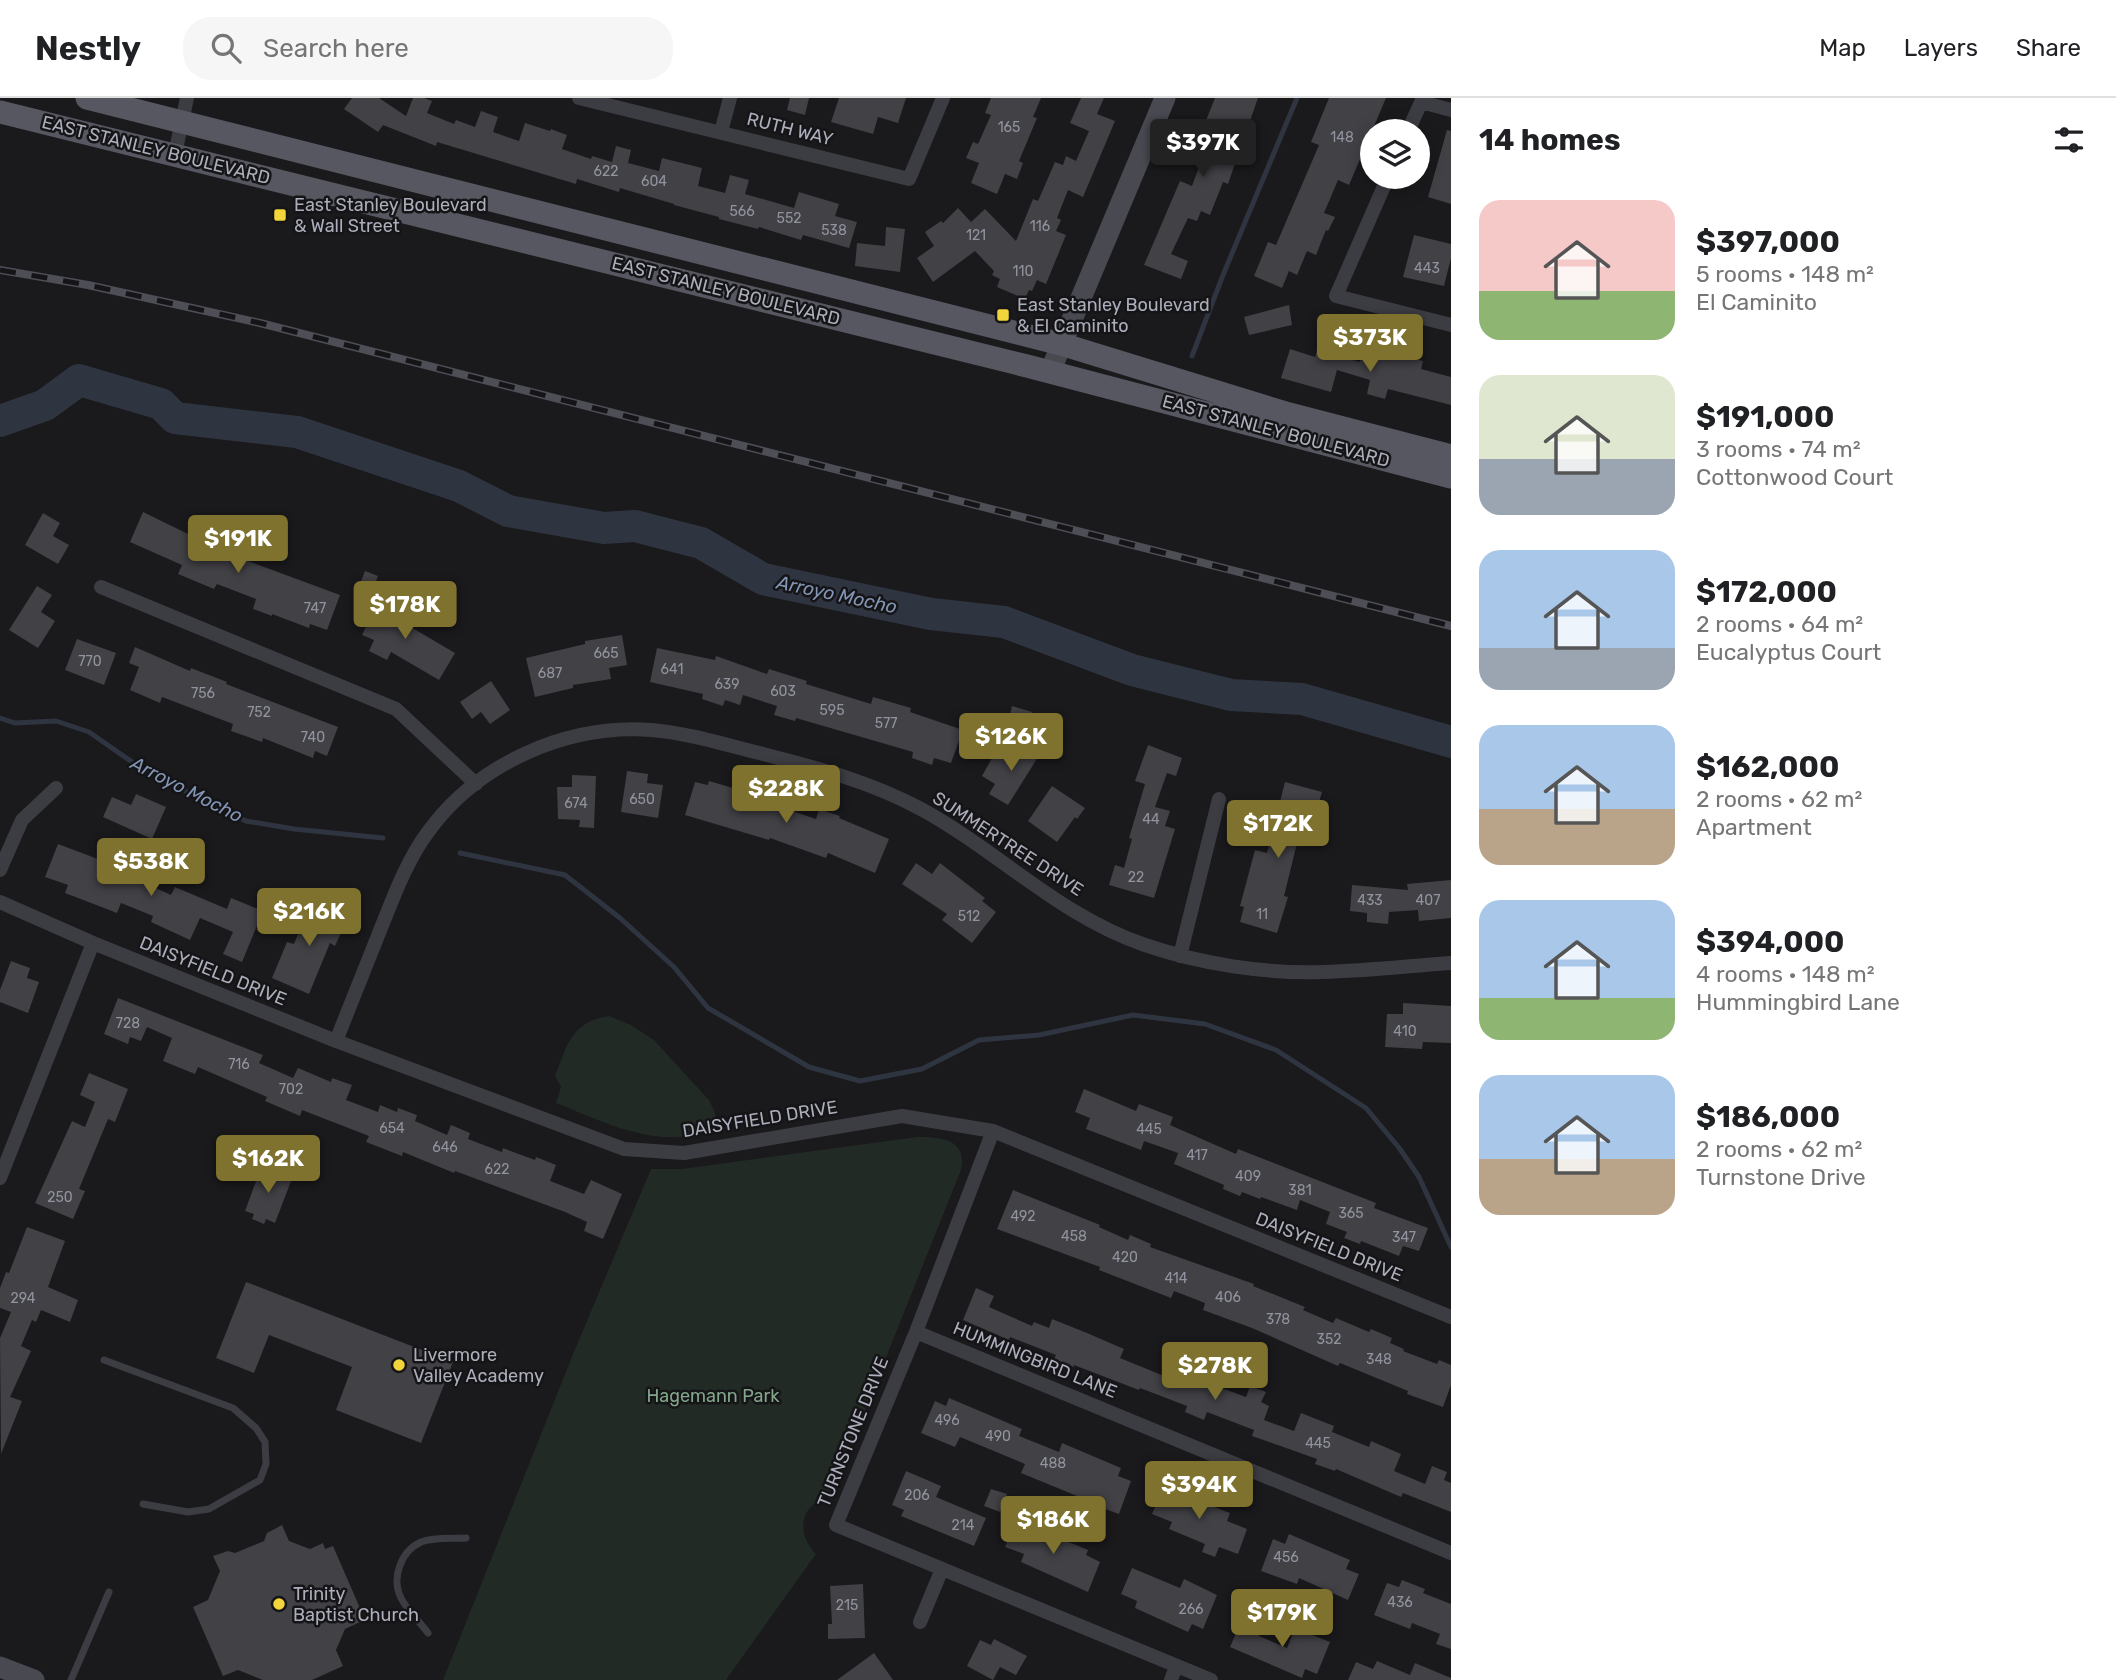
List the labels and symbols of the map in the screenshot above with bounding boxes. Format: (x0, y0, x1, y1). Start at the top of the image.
street label: RUTH WAY (745, 108, 836, 150)
street label: EAST STANLEY BOULEVARD (40, 111, 272, 189)
house number: 165 (998, 119, 1020, 136)
pin: $397K (1154, 120, 1252, 179)
house number: 148 (1330, 129, 1354, 146)
house number: 622 (594, 163, 618, 180)
house number: 604 (641, 173, 667, 190)
place label: East Stanley Boulevard & Wall Street (294, 194, 487, 237)
house number: 566 (729, 203, 755, 220)
marker: East Stanley Boulevard & Wall Street (272, 207, 288, 223)
house number: 552 (777, 210, 801, 227)
house number: 116 (1030, 218, 1050, 235)
house number: 538 (821, 222, 847, 239)
house number: 121 (966, 227, 986, 244)
street label: EAST STANLEY BOULEVARD (610, 252, 842, 330)
house number: 443 (1414, 260, 1440, 277)
house number: 110 (1013, 263, 1034, 280)
place label: East Stanley Boulevard & El Caminito (1017, 294, 1210, 337)
marker: East Stanley Boulevard & El Caminito (995, 307, 1011, 323)
pin: $373K (1321, 314, 1419, 374)
street label: EAST STANLEY BOULEVARD (1160, 390, 1392, 472)
pin: $191K (189, 516, 287, 575)
water label: Arroyo Mocho (774, 570, 899, 618)
pin: $178K (356, 582, 454, 641)
house number: 747 (304, 600, 326, 617)
house number: 665 (593, 645, 619, 662)
house number: 770 (78, 653, 102, 670)
house number: 641 (661, 661, 683, 678)
house number: 687 (538, 665, 562, 682)
house number: 639 (714, 676, 740, 693)
house number: 603 (770, 683, 796, 700)
house number: 756 (191, 685, 215, 702)
house number: 595 (820, 702, 844, 719)
house number: 752 (247, 704, 271, 721)
pin: $126K (962, 714, 1060, 773)
house number: 577 (875, 715, 897, 732)
house number: 740 (301, 729, 325, 746)
water label: Arroyo Mocho (126, 751, 247, 828)
pin: $228K (737, 766, 835, 825)
street label: SUMMERTREE DRIVE (929, 787, 1087, 901)
house number: 650 (629, 791, 655, 808)
house number: 674 (564, 795, 588, 812)
pin: $172K (1229, 800, 1327, 860)
house number: 44 (1142, 811, 1160, 828)
pin: $538K (102, 838, 200, 898)
house number: 22 (1128, 869, 1144, 886)
pin: $216K (260, 888, 358, 948)
house number: 433 (1357, 892, 1383, 909)
house number: 407 (1416, 892, 1440, 909)
house number: 11 (1256, 906, 1268, 923)
house number: 512 (958, 908, 980, 925)
street label: DAISYFIELD DRIVE (136, 931, 290, 1011)
house number: 728 (116, 1015, 140, 1032)
house number: 410 (1393, 1023, 1417, 1040)
house number: 716 (228, 1056, 250, 1073)
house number: 702 (279, 1081, 303, 1098)
street label: DAISYFIELD DRIVE (681, 1096, 839, 1142)
house number: 654 (379, 1120, 405, 1137)
house number: 445 (1136, 1121, 1162, 1138)
pin: $162K (219, 1136, 317, 1195)
house number: 646 (432, 1139, 458, 1156)
house number: 417 (1186, 1147, 1208, 1164)
house number: 622 (485, 1161, 509, 1178)
house number: 409 (1235, 1168, 1261, 1185)
house number: 381 (1288, 1182, 1312, 1199)
house number: 250 (47, 1189, 73, 1206)
house number: 365 (1338, 1205, 1364, 1222)
street label: DAISYFIELD DRIVE (1252, 1207, 1406, 1287)
house number: 492 (1010, 1208, 1036, 1225)
house number: 458 (1061, 1228, 1087, 1245)
house number: 347 (1392, 1229, 1416, 1246)
house number: 420 (1112, 1249, 1138, 1266)
house number: 414 (1164, 1270, 1188, 1287)
house number: 406 (1215, 1289, 1241, 1306)
house number: 294 (10, 1290, 36, 1307)
house number: 378 (1266, 1311, 1290, 1328)
street label: HUMMINGBIRD LANE (950, 1317, 1120, 1403)
house number: 352 (1317, 1331, 1341, 1348)
pin: $278K (1166, 1342, 1264, 1402)
place label: Livermore Valley Academy (413, 1344, 544, 1387)
house number: 348 (1366, 1351, 1392, 1368)
street label: TURNSTONE DRIVE (813, 1354, 893, 1510)
marker: Livermore Valley Academy (391, 1357, 407, 1373)
park label: Hagemann Park (646, 1385, 780, 1407)
house number: 496 (934, 1412, 960, 1429)
house number: 490 (985, 1428, 1011, 1445)
house number: 445 (1305, 1435, 1331, 1452)
house number: 488 (1040, 1455, 1066, 1472)
pin: $394K (1150, 1462, 1248, 1521)
house number: 206 (904, 1487, 930, 1504)
pin: $186K (1004, 1496, 1102, 1556)
house number: 214 (952, 1517, 975, 1534)
house number: 456 (1273, 1549, 1299, 1566)
place label: Trinity Baptist Church (293, 1583, 419, 1626)
pin: $179K (1233, 1590, 1331, 1649)
house number: 436 (1387, 1594, 1413, 1611)
marker: Trinity Baptist Church (271, 1596, 287, 1612)
house number: 215 (836, 1597, 858, 1614)
house number: 266 (1178, 1601, 1204, 1618)

